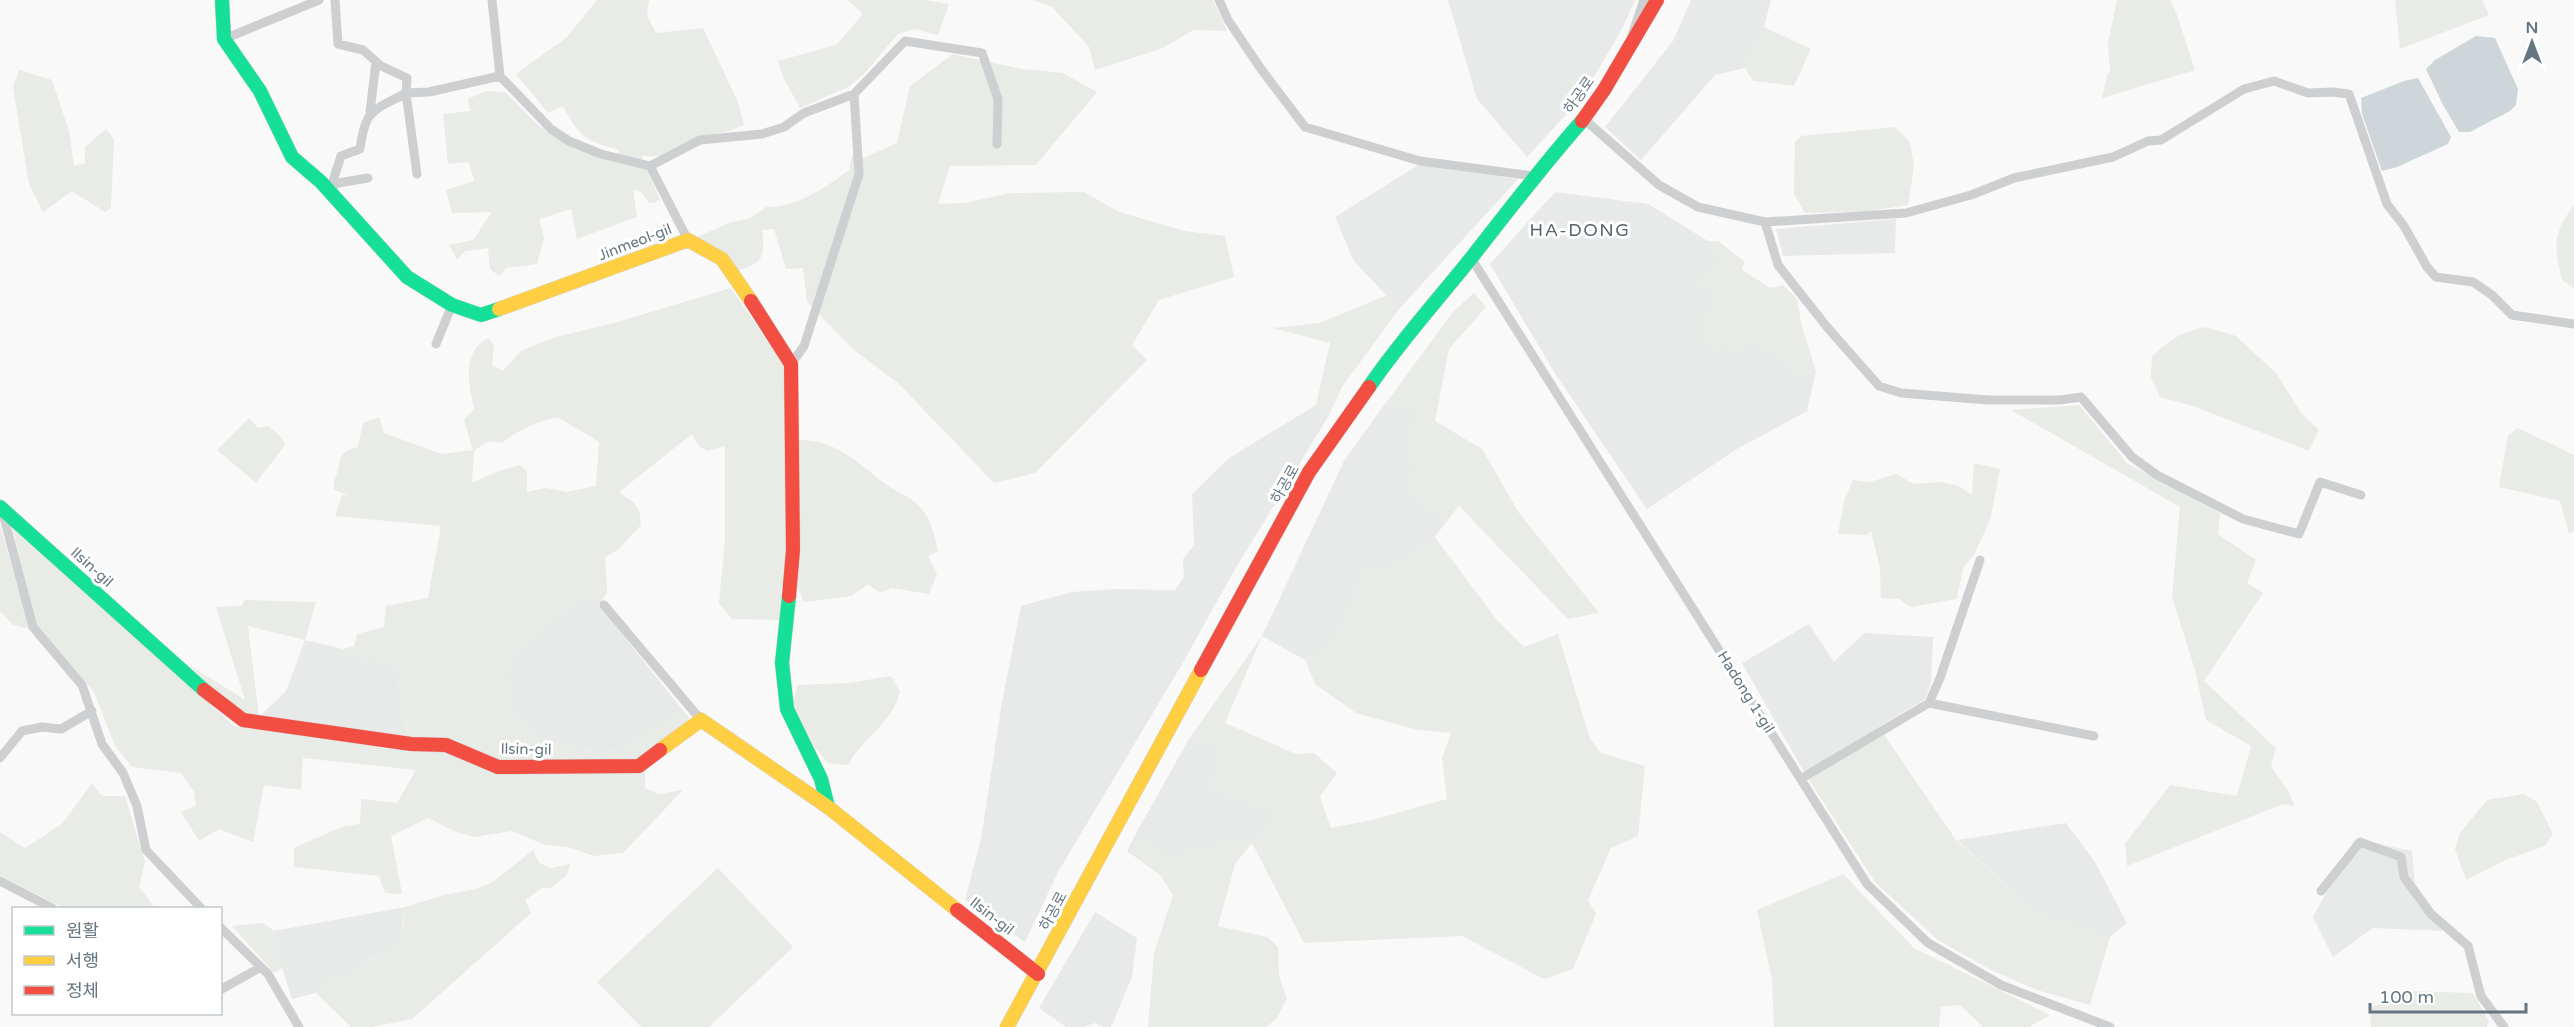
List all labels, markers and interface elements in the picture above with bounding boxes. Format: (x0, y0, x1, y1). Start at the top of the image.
north arrow (2502, 12, 2562, 72)
text: N (2526, 18, 2538, 38)
street label: 하공로 (1560, 73, 1598, 117)
district label: HA-DONG (1530, 219, 1630, 241)
street label: Jinmeol-gil (596, 220, 674, 264)
street label: 하공로 (1267, 462, 1303, 506)
street label: Ilsin-gil (67, 543, 117, 591)
street label: Hadong 1-gil (1714, 648, 1778, 736)
street label: Ilsin-gil (500, 740, 552, 758)
street label: 하공로 (1035, 888, 1071, 934)
street label: Ilsin-gil (966, 893, 1018, 939)
legend (12, 907, 222, 1015)
text: 원활 (66, 920, 99, 942)
text: 서행 (66, 950, 99, 972)
scale bar (2370, 976, 2526, 1014)
text: 정체 (66, 980, 99, 1002)
text: 100 m (2379, 986, 2434, 1008)

